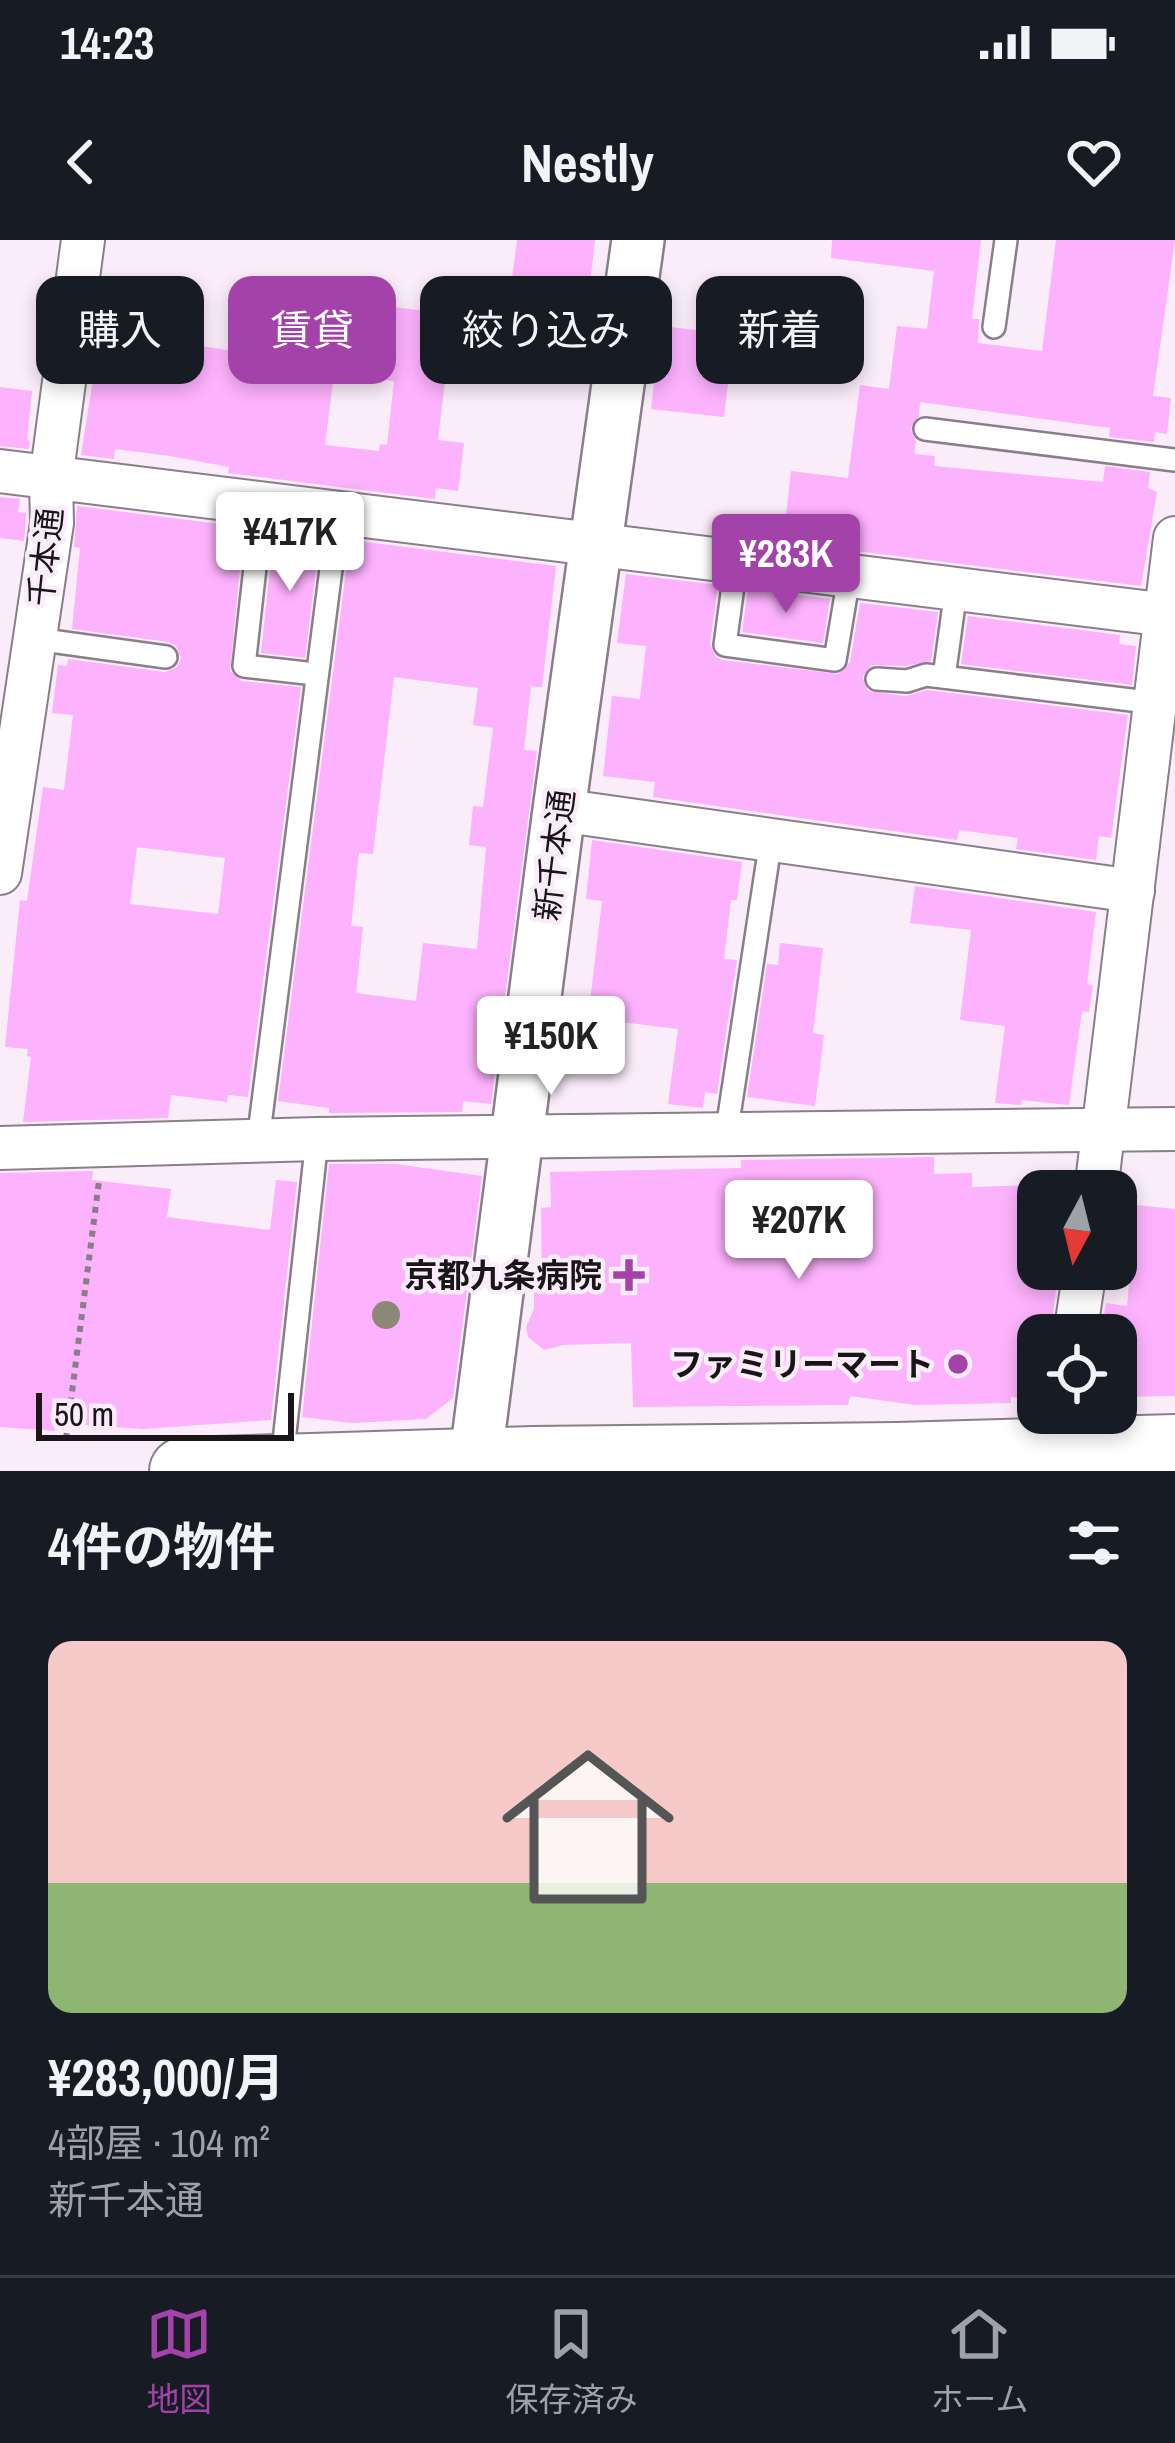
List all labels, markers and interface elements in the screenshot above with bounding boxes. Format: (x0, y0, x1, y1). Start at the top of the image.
text: 14:23 (60, 12, 154, 73)
text: Nestly (521, 126, 654, 199)
icon: back (48, 129, 114, 195)
icon: heart (1061, 129, 1127, 195)
chip: 購入 (36, 276, 204, 384)
chip: 賃貸 (228, 276, 396, 384)
chip: 絞り込み (420, 276, 672, 384)
chip: 新着 (696, 276, 864, 384)
pin: ¥417K (206, 492, 374, 594)
street label: 千本通 (18, 505, 72, 609)
text: ¥417K (243, 505, 337, 557)
pin: ¥283K (702, 514, 870, 616)
text: ¥283K (739, 527, 833, 579)
street label: 新千本通 (524, 787, 584, 923)
pin: ¥150K (467, 996, 635, 1098)
text: ¥150K (504, 1009, 598, 1061)
north arrow (1017, 1170, 1137, 1290)
map controls (1017, 1170, 1137, 1434)
pin: ¥207K (715, 1180, 883, 1282)
text: ¥207K (752, 1193, 846, 1245)
place label: 京都九条病院 (404, 1253, 602, 1297)
marker: 京都九条病院 (613, 1259, 645, 1291)
button: locate (1017, 1314, 1137, 1434)
place label: ファミリーマート (670, 1342, 934, 1386)
marker: ファミリーマート (945, 1351, 971, 1377)
scale bar (36, 1387, 294, 1440)
text: 50 m (54, 1392, 114, 1436)
icon: filters (1061, 1510, 1127, 1576)
text: 4件の物件 (48, 1512, 275, 1581)
icon: home (480, 1719, 696, 1935)
text: ¥283,000/月 (48, 2043, 285, 2112)
text: 4部屋 · 104 m² (48, 2117, 270, 2169)
text: 新千本通 (48, 2174, 204, 2226)
tab: 地図 (146, 2301, 212, 2421)
tab: 保存済み (505, 2301, 637, 2421)
tab: ホーム (930, 2301, 1028, 2421)

